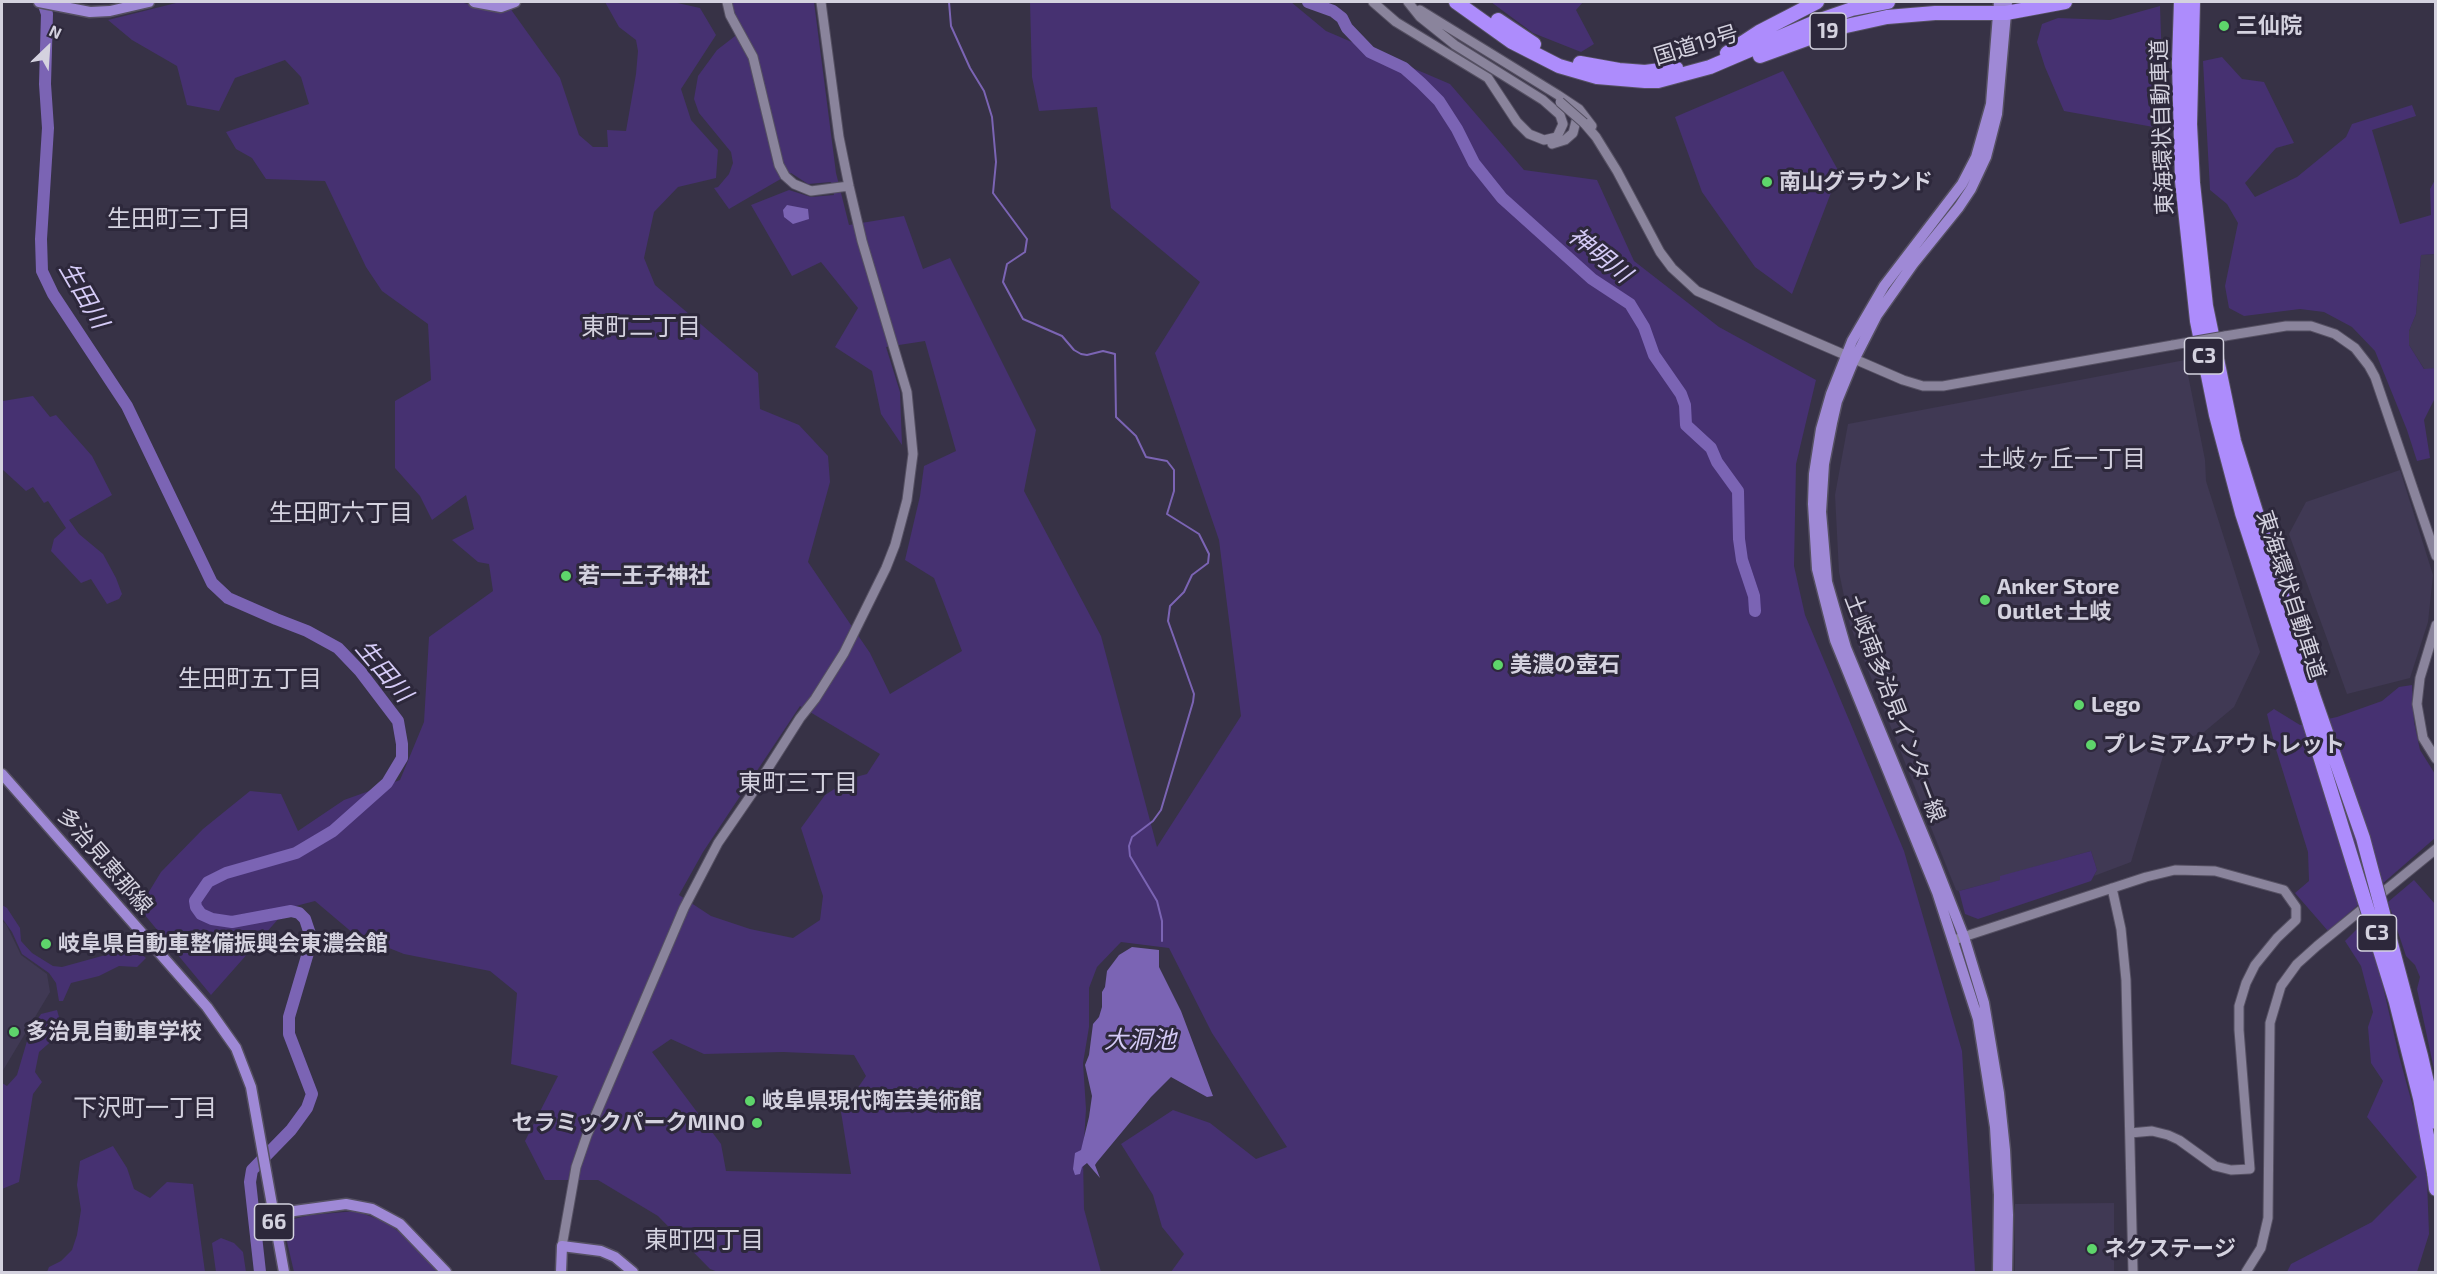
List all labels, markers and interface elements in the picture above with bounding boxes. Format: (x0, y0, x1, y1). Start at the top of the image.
road number: 19 (1810, 13, 1846, 49)
place label: 三仙院 (2236, 13, 2302, 39)
north arrow (18, 18, 78, 78)
marker: 三仙院 (2217, 19, 2231, 33)
text: N (47, 20, 65, 42)
street label: 国道19号 (1650, 20, 1742, 70)
street label: 東海環状自動車道 (2146, 39, 2178, 215)
place label: 南山グラウンド (1779, 169, 1933, 195)
marker: 南山グラウンド (1760, 175, 1774, 189)
district label: 生田町三丁目 (107, 205, 251, 233)
water label: 神明川 (1563, 221, 1637, 289)
water label: 生田川 (54, 257, 114, 333)
district label: 東町二丁目 (581, 313, 701, 341)
road number: C3 (2184, 338, 2224, 374)
district label: 土岐ヶ丘一丁目 (1978, 445, 2146, 473)
district label: 生田町六丁目 (269, 499, 413, 527)
street label: 東海環状自動車道 (2251, 507, 2331, 683)
place label: 若一王子神社 (578, 563, 710, 589)
marker: 若一王子神社 (559, 569, 573, 583)
place label: Anker Store Outlet 土岐 (1997, 574, 2119, 626)
street label: 土岐南多治見インター線 (1839, 590, 1951, 826)
marker: Anker Store Outlet 土岐 (1978, 593, 1992, 607)
water label: 生田川 (350, 634, 418, 708)
place label: 美濃の壺石 (1510, 652, 1620, 678)
marker: 美濃の壺石 (1491, 658, 1505, 672)
district label: 生田町五丁目 (178, 665, 322, 693)
place label: Lego (2091, 692, 2141, 718)
marker: Lego (2072, 698, 2086, 712)
place label: プレミアムアウトレット (2103, 732, 2345, 758)
marker: プレミアムアウトレット (2084, 738, 2098, 752)
district label: 東町三丁目 (738, 769, 858, 797)
street label: 多治見恵那線 (52, 803, 158, 919)
road number: C3 (2358, 915, 2396, 951)
place label: 岐阜県自動車整備振興会東濃会館 (58, 931, 388, 957)
marker: 岐阜県自動車整備振興会東濃会館 (39, 937, 53, 951)
place label: 多治見自動車学校 (26, 1019, 202, 1045)
marker: 多治見自動車学校 (7, 1025, 21, 1039)
water label: 大洞池 (1104, 1026, 1176, 1054)
place label: 岐阜県現代陶芸美術館 (762, 1088, 982, 1114)
district label: 下沢町一丁目 (73, 1094, 217, 1122)
marker: 岐阜県現代陶芸美術館 (743, 1094, 757, 1108)
place label: セラミックパークMINO (511, 1110, 745, 1136)
marker: セラミックパークMINO (750, 1116, 764, 1130)
road number: 66 (254, 1204, 294, 1240)
district label: 東町四丁目 (644, 1226, 764, 1254)
place label: ネクステージ (2104, 1236, 2236, 1262)
marker: ネクステージ (2085, 1242, 2099, 1256)

